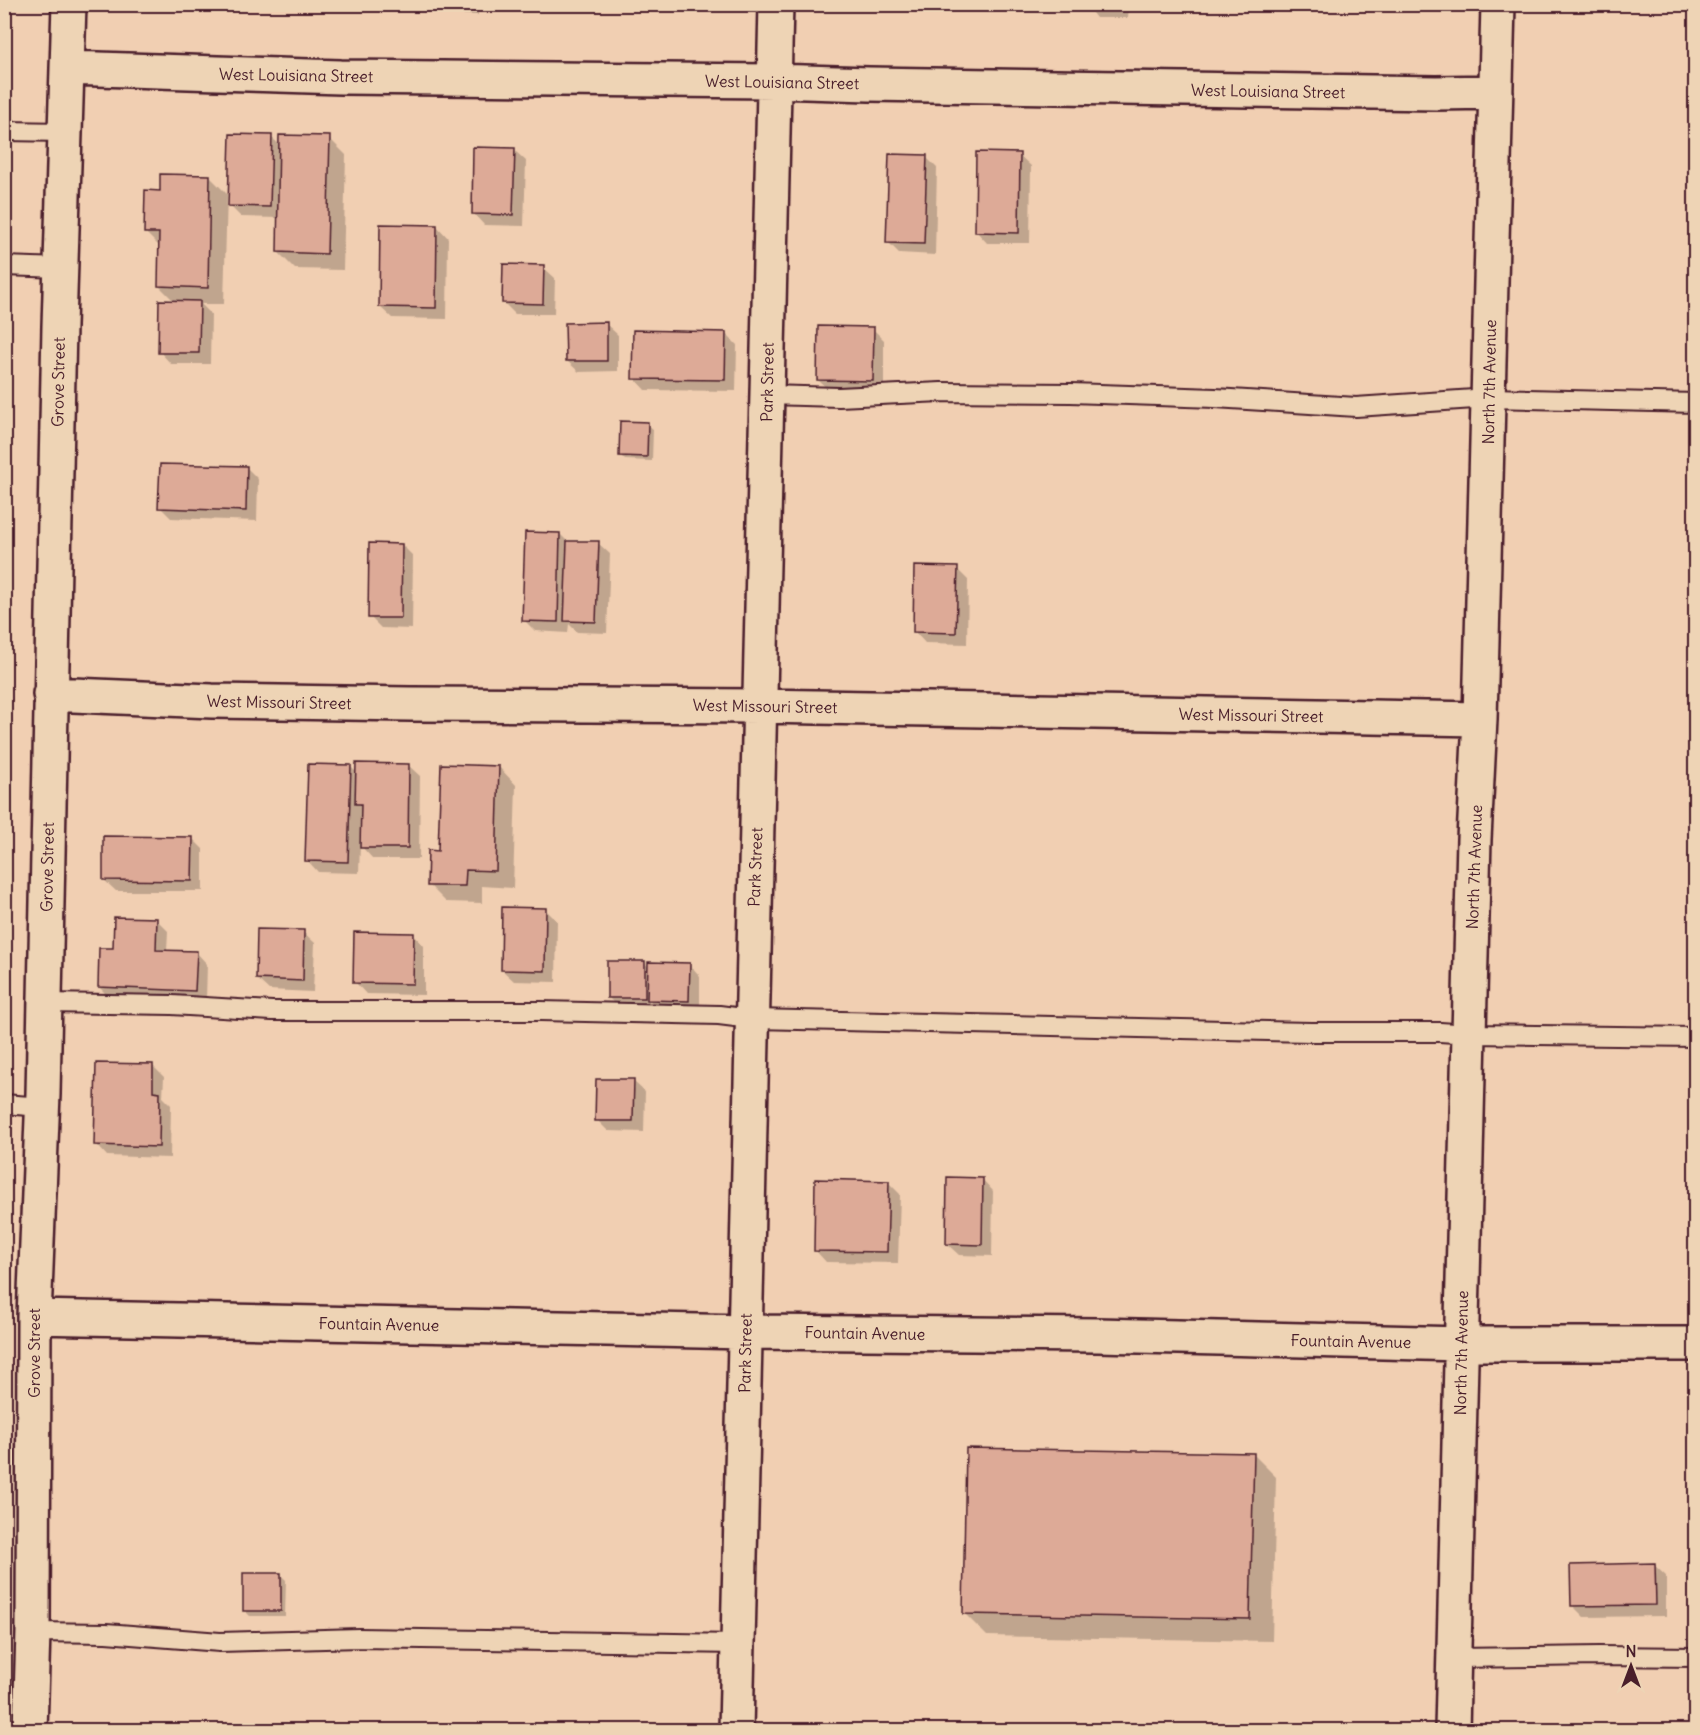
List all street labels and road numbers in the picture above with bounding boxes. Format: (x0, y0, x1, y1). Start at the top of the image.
street label: West Louisiana Street (219, 64, 374, 86)
street label: West Louisiana Street (705, 71, 860, 93)
street label: West Louisiana Street (1191, 80, 1346, 102)
street label: North 7th Avenue (1478, 319, 1500, 445)
street label: Grove Street (47, 336, 69, 427)
street label: Park Street (756, 341, 778, 422)
street label: West Missouri Street (206, 691, 352, 713)
street label: West Missouri Street (692, 695, 838, 717)
street label: West Missouri Street (1178, 704, 1324, 726)
street label: North 7th Avenue (1462, 804, 1486, 930)
street label: Grove Street (36, 821, 58, 912)
street label: Park Street (744, 826, 766, 907)
street label: North 7th Avenue (1450, 1290, 1472, 1416)
street label: Grove Street (24, 1307, 44, 1398)
street label: Park Street (734, 1312, 756, 1393)
street label: Fountain Avenue (319, 1313, 439, 1335)
street label: Fountain Avenue (805, 1322, 925, 1344)
street label: Fountain Avenue (1291, 1330, 1411, 1352)

